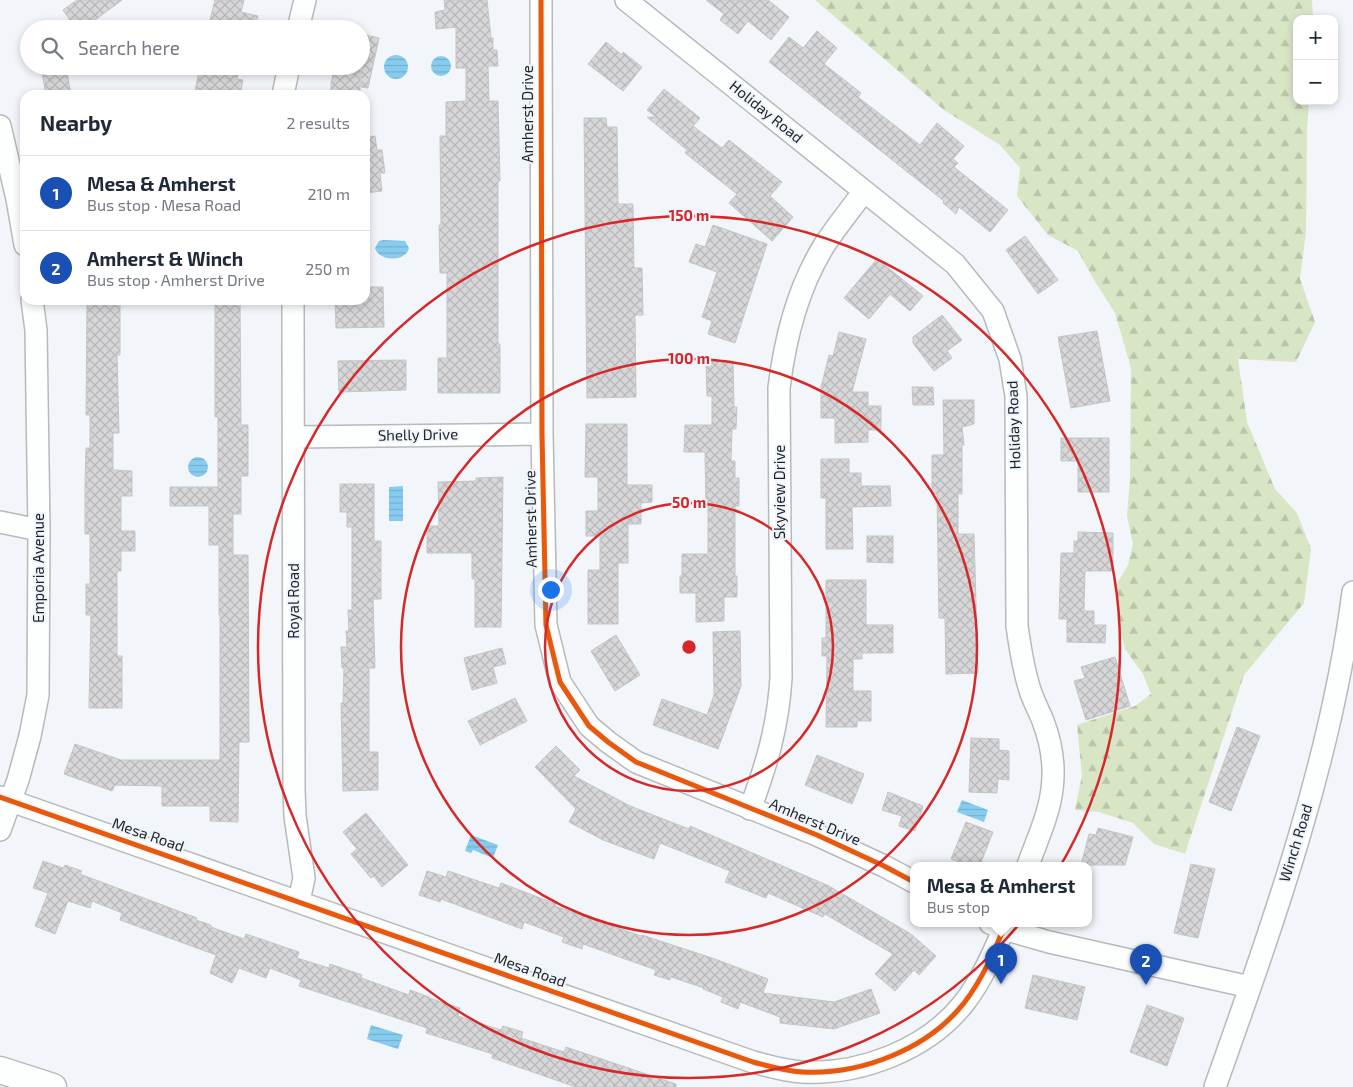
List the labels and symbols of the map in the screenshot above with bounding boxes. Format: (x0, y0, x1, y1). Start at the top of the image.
street label: Amherst Drive (518, 65, 536, 163)
street label: Holiday Road (726, 76, 807, 146)
text: 150 m (669, 206, 709, 224)
text: 100 m (668, 349, 710, 367)
street label: Holiday Road (1002, 380, 1024, 470)
street label: Shelly Drive (378, 424, 458, 444)
street label: Skyview Drive (770, 445, 788, 539)
street label: Amherst Drive (520, 470, 540, 568)
text: 50 m (672, 493, 706, 511)
street label: Emporia Avenue (29, 513, 47, 623)
street label: Royal Road (284, 563, 302, 639)
your location (538, 577, 564, 603)
centre of rings (680, 638, 698, 656)
street label: Amherst Drive (767, 794, 864, 848)
street label: Winch Road (1275, 802, 1315, 884)
street label: Mesa Road (110, 813, 187, 855)
pin: 1 (985, 943, 1017, 984)
pin: 2 (1130, 944, 1162, 985)
street label: Mesa Road (492, 948, 569, 990)

